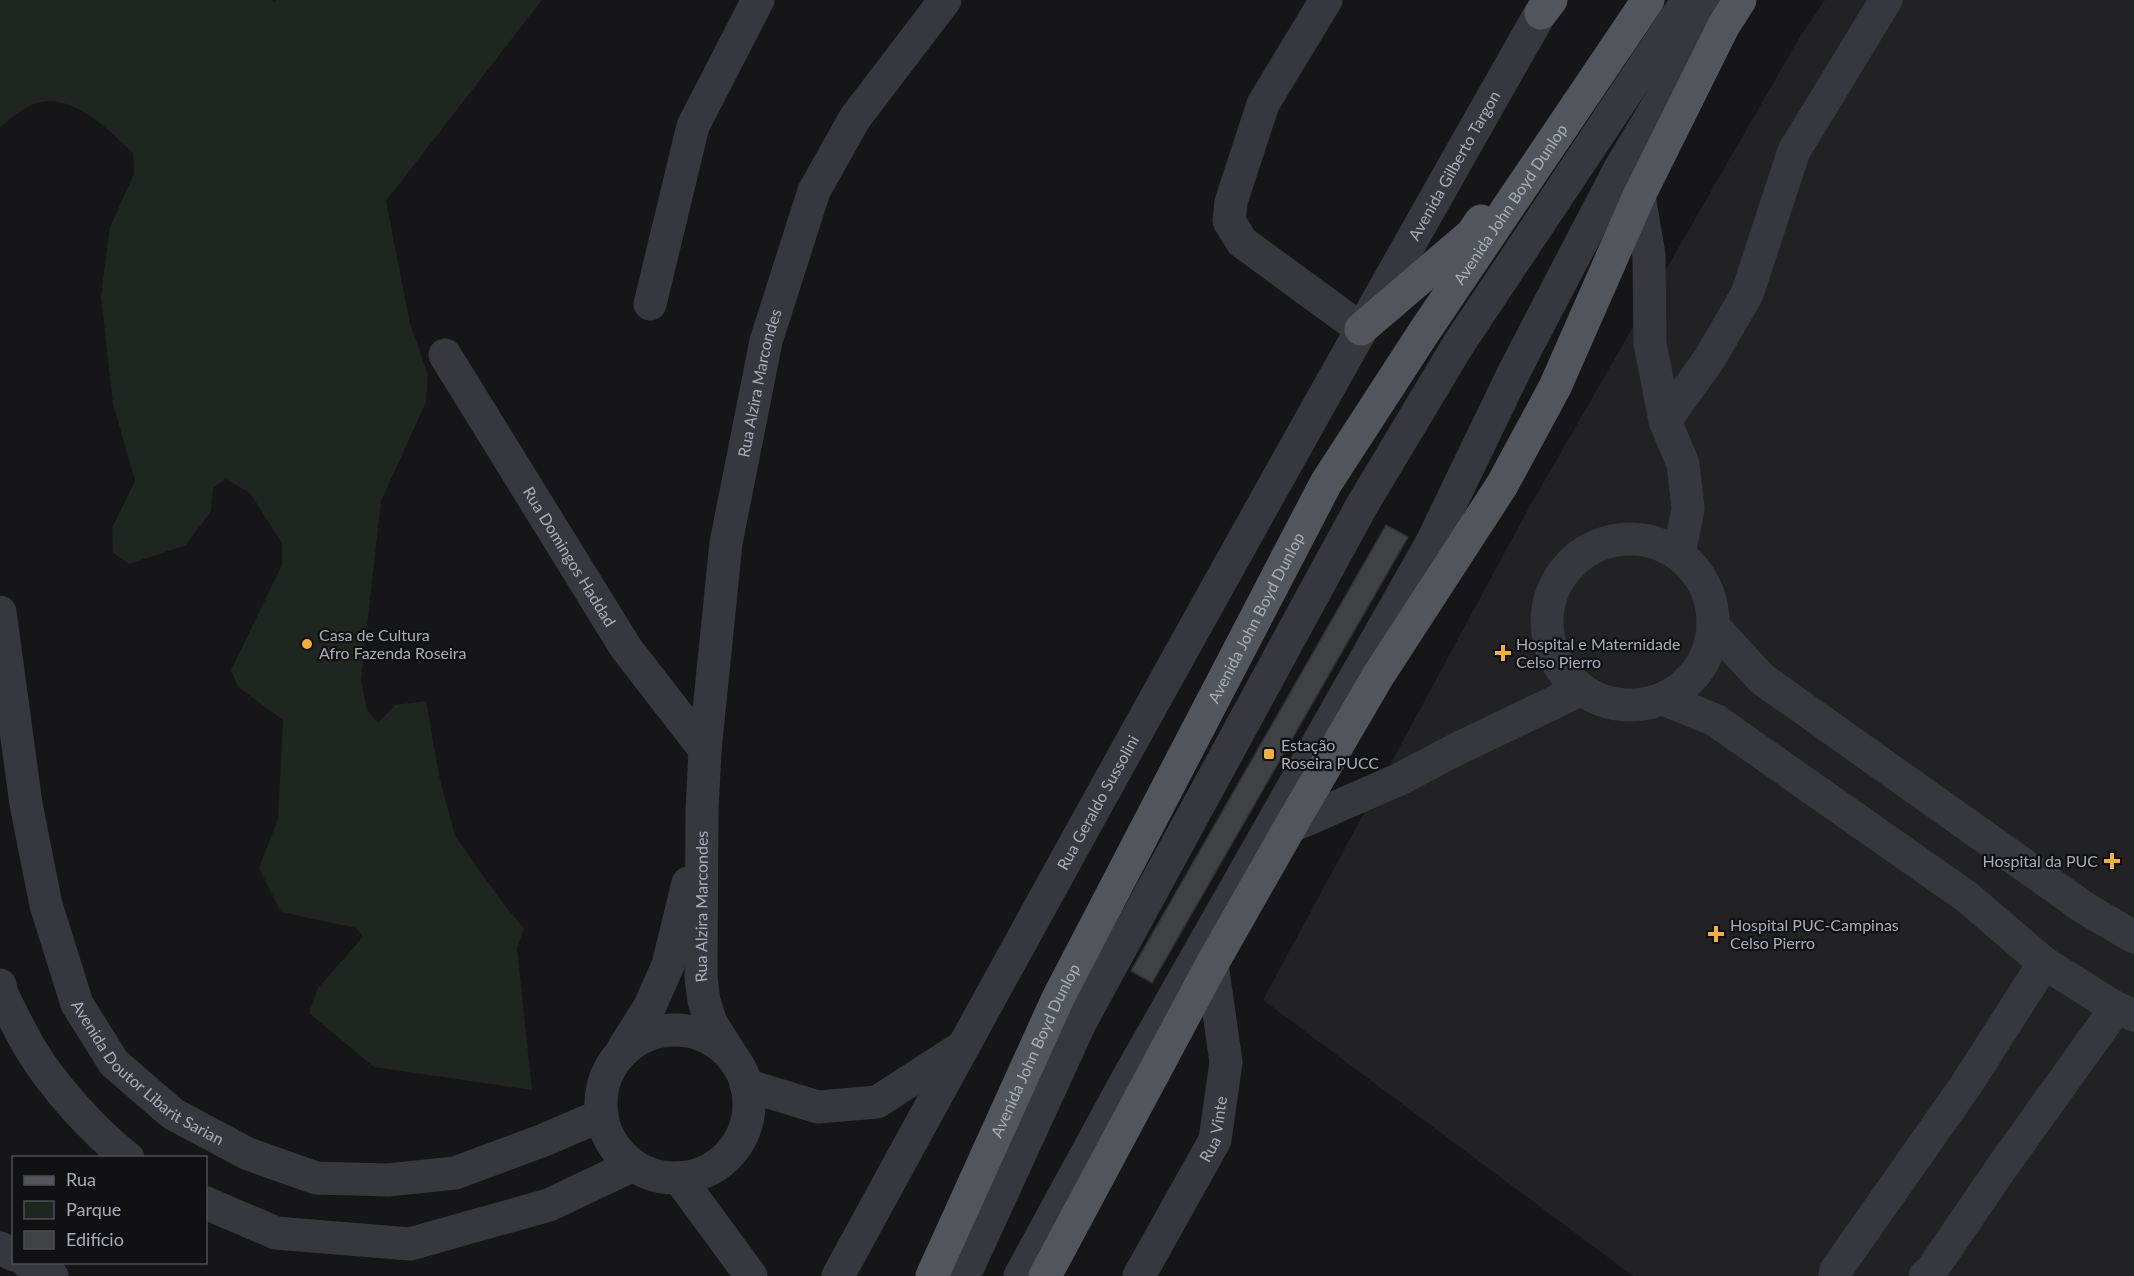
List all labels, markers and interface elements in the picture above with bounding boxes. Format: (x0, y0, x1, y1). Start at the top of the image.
street label: Avenida Gilberto Targon (1404, 87, 1504, 243)
street label: Avenida John Boyd Dunlop (1449, 120, 1571, 288)
street label: Rua Alzira Marcondes (733, 306, 785, 459)
street label: Rua Domingos Haddad (520, 483, 620, 630)
street label: Avenida John Boyd Dunlop (1203, 529, 1308, 706)
place label: Casa de Cultura Afro Fazenda Roseira (319, 625, 467, 662)
place label: Hospital e Maternidade Celso Pierro (1516, 634, 1680, 671)
marker: Casa de Cultura Afro Fazenda Roseira (300, 637, 314, 651)
marker: Hospital e Maternidade Celso Pierro (1494, 644, 1512, 662)
street label: Rua Geraldo Sussolini (1052, 732, 1142, 873)
place label: Estação Roseira PUCC (1281, 735, 1379, 772)
marker: Estação Roseira PUCC (1262, 747, 1276, 761)
street label: Rua Alzira Marcondes (690, 831, 711, 983)
place label: Hospital da PUC (1983, 851, 2098, 870)
marker: Hospital da PUC (2103, 852, 2121, 870)
place label: Hospital PUC-Campinas Celso Pierro (1730, 915, 1899, 952)
marker: Hospital PUC-Campinas Celso Pierro (1707, 925, 1725, 943)
street label: Avenida John Boyd Dunlop (986, 960, 1083, 1140)
street label: Avenida Doutor Libarit Sarian (68, 996, 227, 1148)
street label: Rua Vinte (1195, 1095, 1230, 1165)
legend (12, 1156, 207, 1264)
text: Rua (66, 1168, 96, 1190)
text: Parque (66, 1198, 121, 1220)
text: Edifício (66, 1228, 124, 1250)

